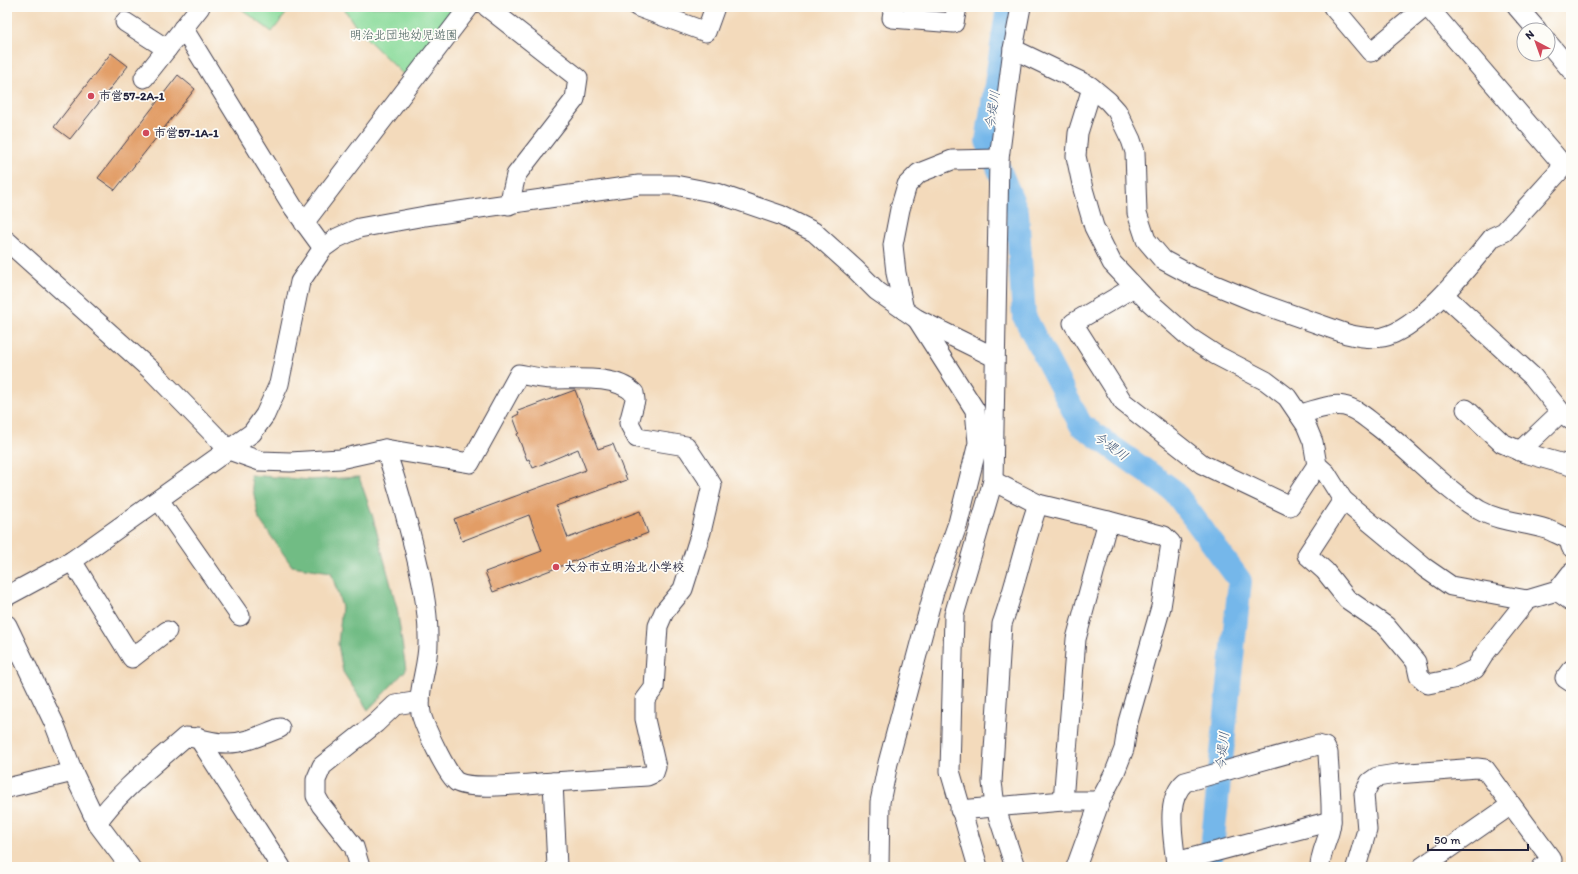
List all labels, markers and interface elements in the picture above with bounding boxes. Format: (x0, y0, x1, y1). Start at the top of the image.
north arrow (1516, 22, 1556, 62)
text: N (1523, 27, 1537, 42)
park label: 明治北団地幼児遊園 (350, 28, 458, 42)
place label: 市営57-2A-1 (99, 89, 165, 103)
water label: 今堤川 (982, 90, 1002, 130)
marker: 市営57-2A-1 (86, 91, 96, 101)
place label: 市営57-1A-1 (154, 126, 219, 140)
marker: 市営57-1A-1 (141, 128, 151, 138)
water label: 今堤川 (1091, 428, 1131, 464)
place label: 大分市立明治北小学校 (564, 560, 684, 574)
marker: 大分市立明治北小学校 (551, 562, 561, 572)
water label: 今堤川 (1213, 731, 1231, 771)
scale bar (1428, 826, 1528, 852)
text: 50 m (1434, 833, 1460, 847)

